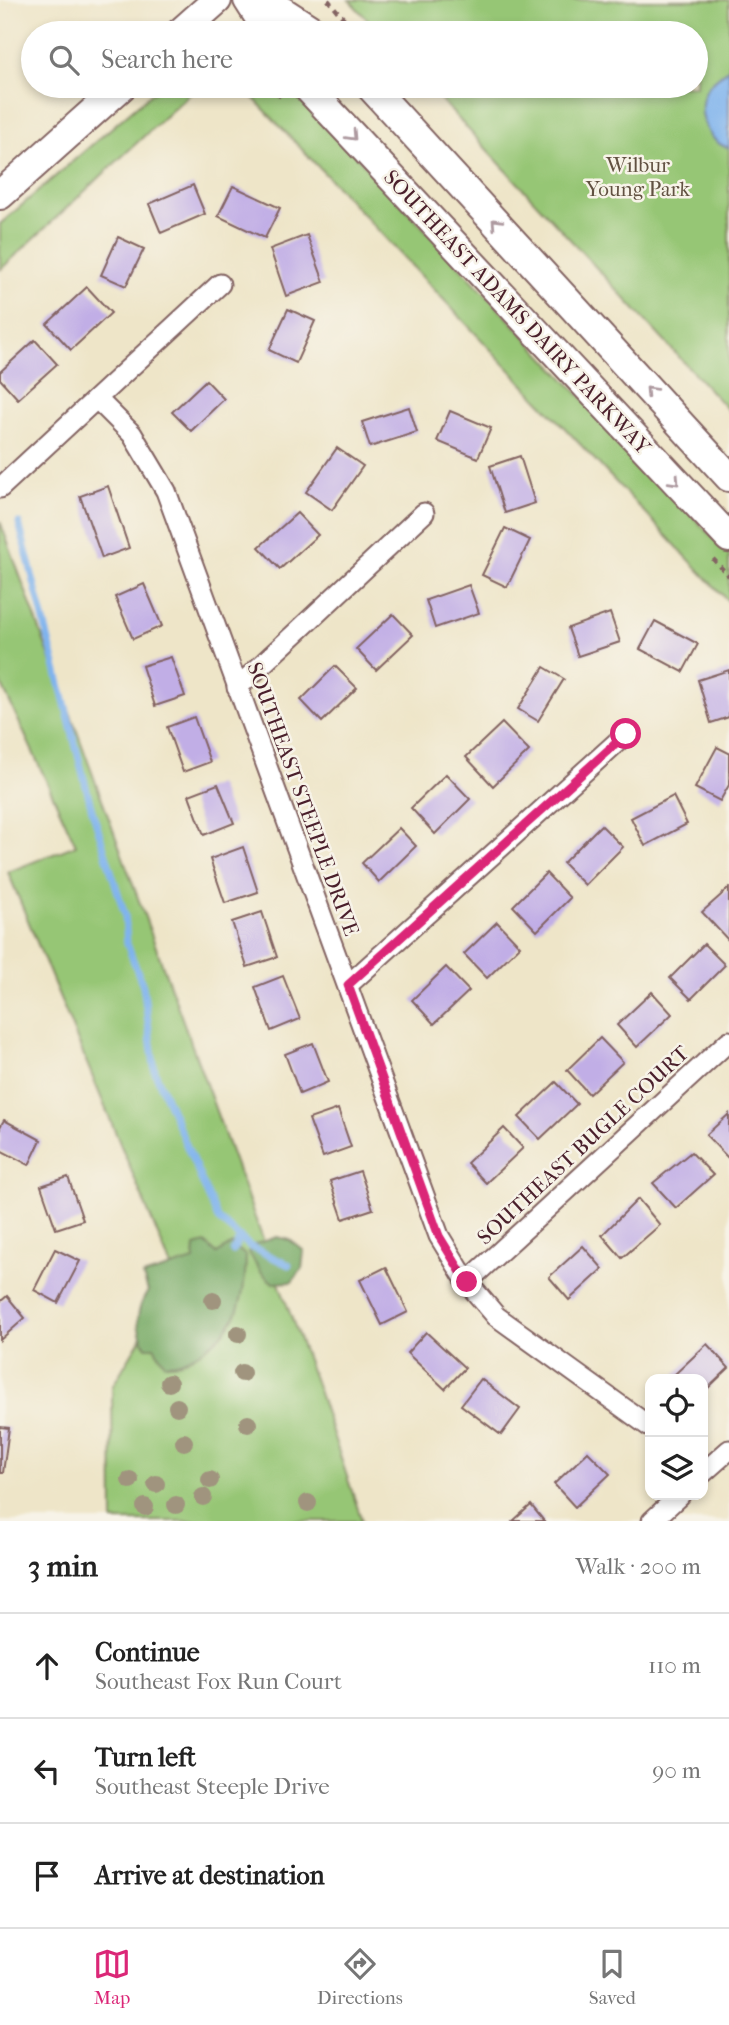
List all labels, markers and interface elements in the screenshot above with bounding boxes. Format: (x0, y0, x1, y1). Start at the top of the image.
search box (21, 21, 708, 98)
icon: search (45, 41, 83, 79)
text: Search here (101, 44, 233, 75)
one-way arrow (344, 128, 357, 141)
park label: Wilbur Young Park (585, 153, 690, 201)
street label: SOUTHEAST ADAMS DAIRY PARKWAY (379, 165, 656, 460)
one-way arrow (492, 218, 504, 231)
one-way arrow (645, 386, 658, 399)
one-way arrow (667, 473, 680, 486)
street label: SOUTHEAST STEEPLE DRIVE (242, 659, 364, 939)
route start (610, 718, 641, 749)
street label: SOUTHEAST BUGLE COURT (472, 1040, 694, 1249)
route end (451, 1266, 482, 1297)
map controls (645, 1374, 708, 1500)
button: locate (645, 1374, 708, 1437)
button: layers (645, 1437, 708, 1500)
text: 3 min (28, 1549, 98, 1584)
text: Walk · 200 m (575, 1553, 701, 1580)
text: Continue (95, 1637, 200, 1668)
icon: ahead (28, 1647, 66, 1685)
text: 110 m (648, 1652, 701, 1679)
text: Southeast Fox Run Court (95, 1668, 342, 1695)
text: Turn left (95, 1742, 196, 1773)
icon: left (28, 1752, 66, 1790)
text: 90 m (652, 1757, 701, 1784)
text: Southeast Steeple Drive (95, 1773, 330, 1800)
icon: arrive (28, 1857, 66, 1895)
text: Arrive at destination (95, 1860, 325, 1891)
tab: Map (93, 1945, 131, 2009)
tab: Directions (317, 1945, 403, 2009)
tab: Saved (589, 1945, 636, 2009)

